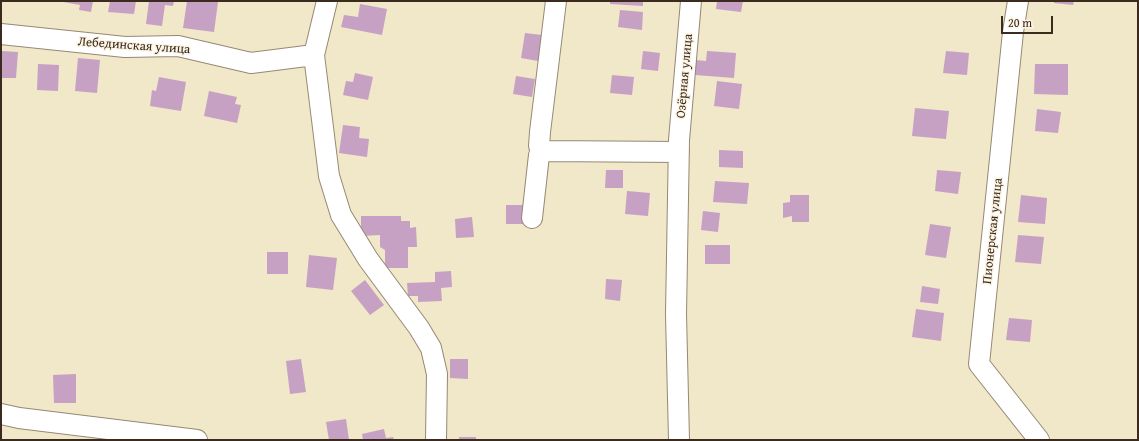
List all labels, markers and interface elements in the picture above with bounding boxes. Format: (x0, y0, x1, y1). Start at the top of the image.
scale bar (1003, 8, 1055, 34)
text: 20 m (1008, 14, 1032, 31)
street label: Озёрная улица (674, 33, 696, 119)
street label: Лебединская улица (77, 34, 191, 58)
street label: Пионерская улица (980, 177, 1006, 285)

